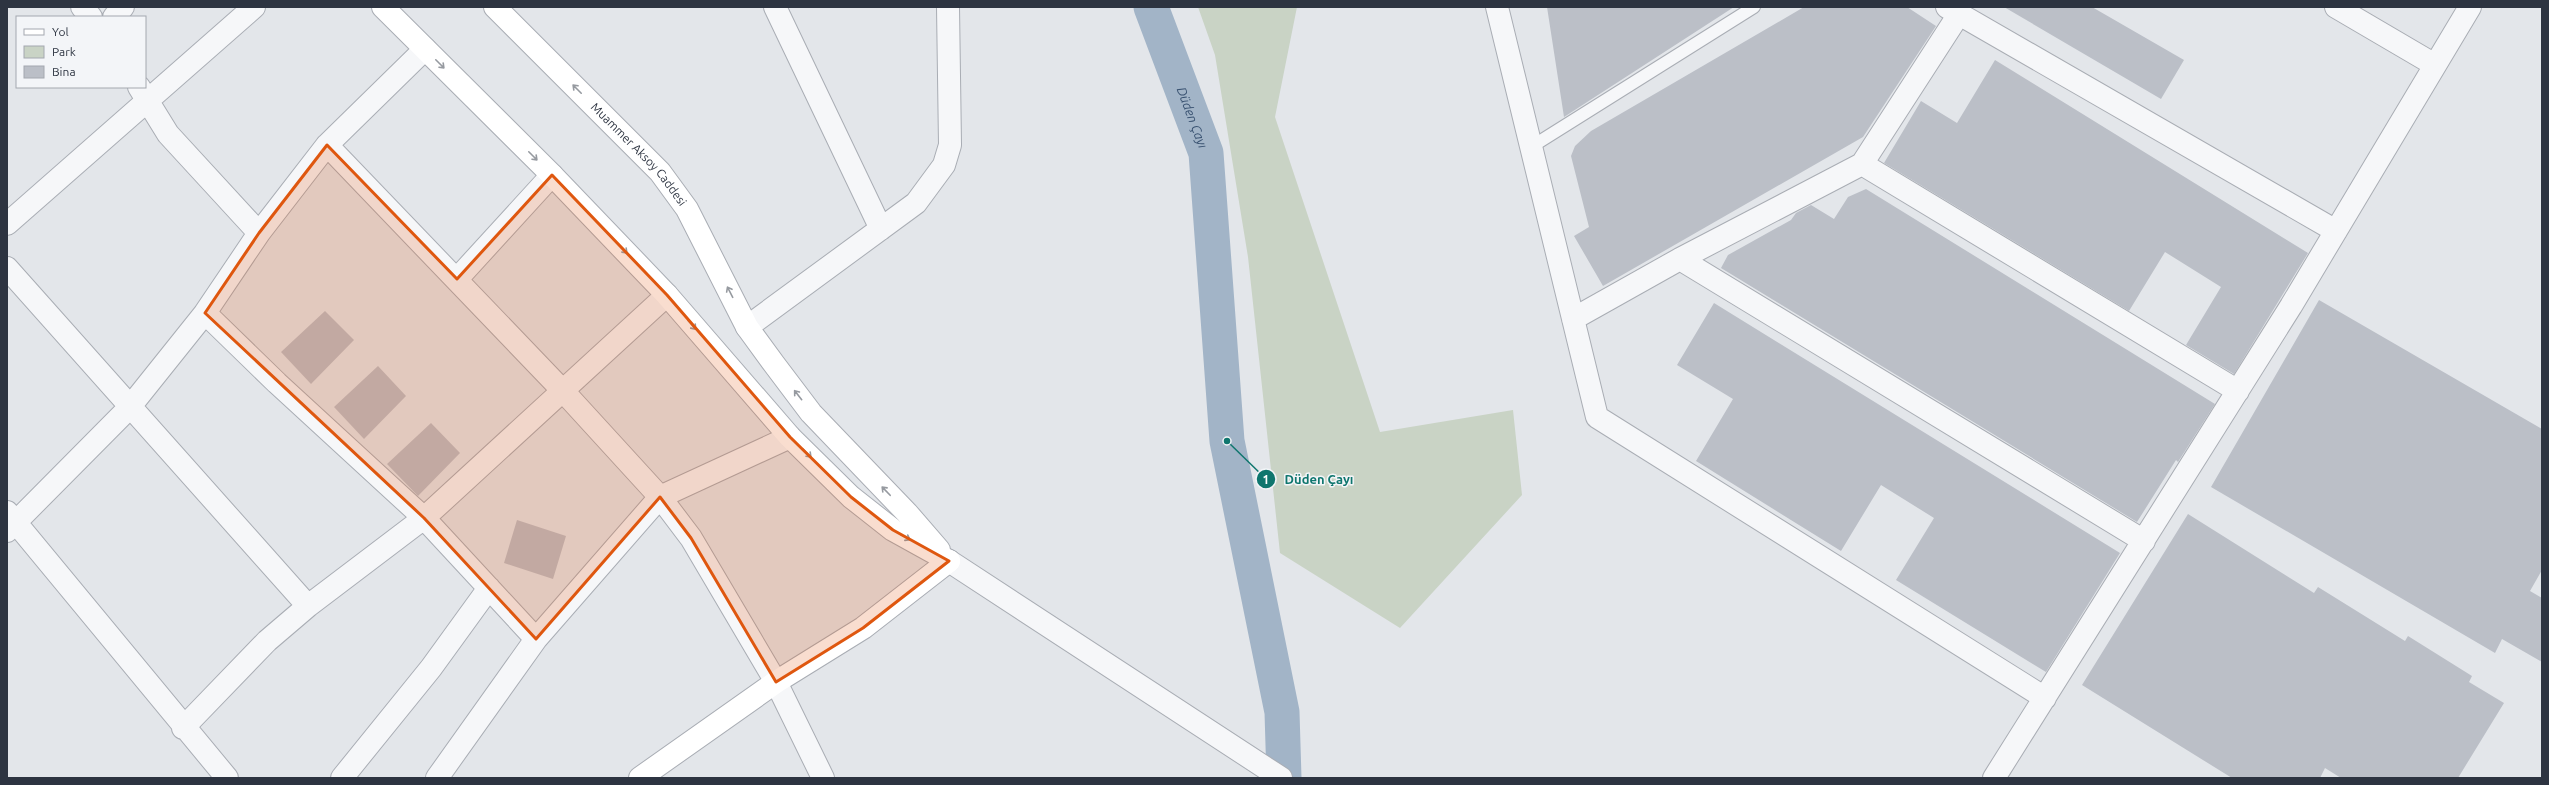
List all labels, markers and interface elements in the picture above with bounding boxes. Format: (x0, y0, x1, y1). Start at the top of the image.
legend (16, 16, 146, 88)
text: Yol (52, 25, 69, 38)
text: Park (52, 45, 76, 58)
one-way arrow (435, 59, 445, 69)
text: Bina (52, 65, 76, 78)
one-way arrow (572, 85, 582, 94)
water label: Düden Çayı (1175, 85, 1211, 150)
street label: Muammer Aksoy Caddesi (589, 100, 689, 208)
one-way arrow (528, 151, 538, 161)
one-way arrow (618, 244, 628, 254)
one-way arrow (726, 286, 733, 298)
one-way arrow (688, 320, 697, 330)
one-way arrow (793, 390, 802, 401)
one-way arrow (802, 448, 812, 458)
callout: Düden Çayı (1256, 467, 1361, 492)
text: Düden Çayı (1285, 472, 1353, 487)
text: 1 (1263, 473, 1269, 486)
one-way arrow (881, 486, 891, 496)
one-way arrow (899, 534, 911, 542)

